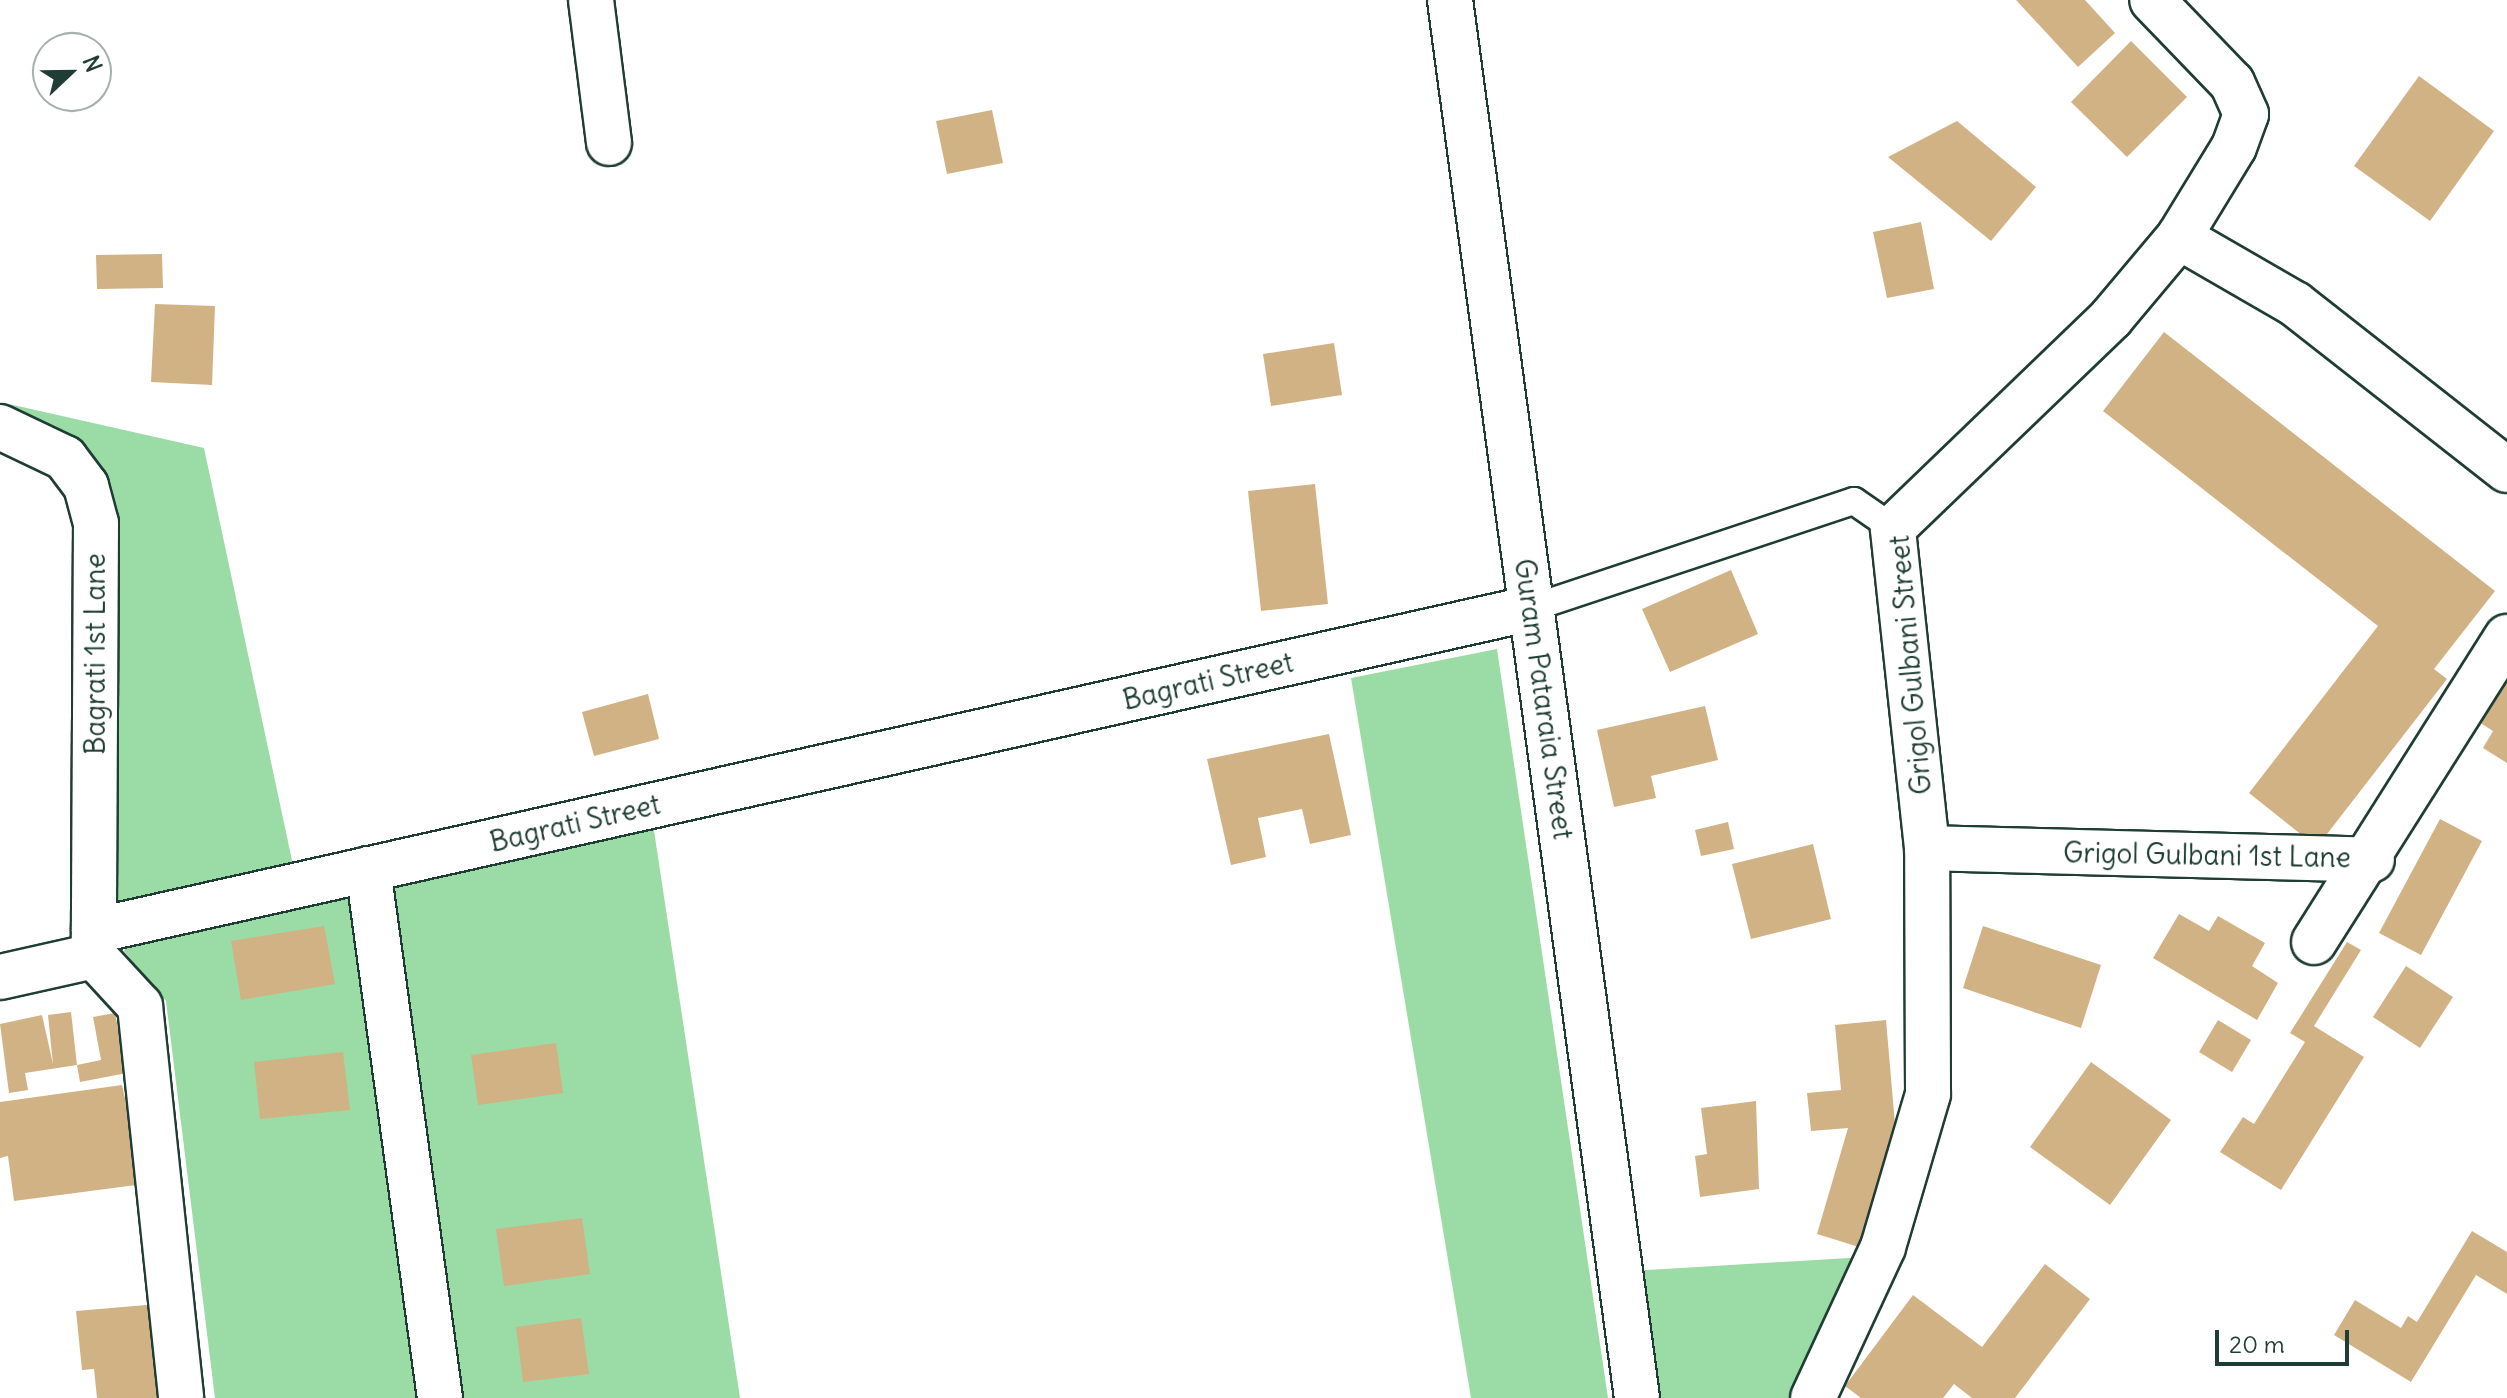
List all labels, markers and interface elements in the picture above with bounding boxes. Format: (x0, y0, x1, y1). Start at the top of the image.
north arrow (32, 32, 112, 112)
text: N (77, 51, 108, 76)
street label: Grigol Gulbani Street (1882, 534, 1938, 796)
street label: Bagrati 1st Lane (78, 553, 112, 755)
street label: Guram Pataraia Street (1508, 556, 1580, 842)
street label: Bagrati Street (1119, 645, 1297, 717)
street label: Bagrati Street (486, 787, 664, 859)
street label: Grigol Gulbani 1st Lane (2063, 836, 2351, 874)
scale bar (2219, 1314, 2353, 1364)
text: 20 m (2229, 1329, 2285, 1359)

